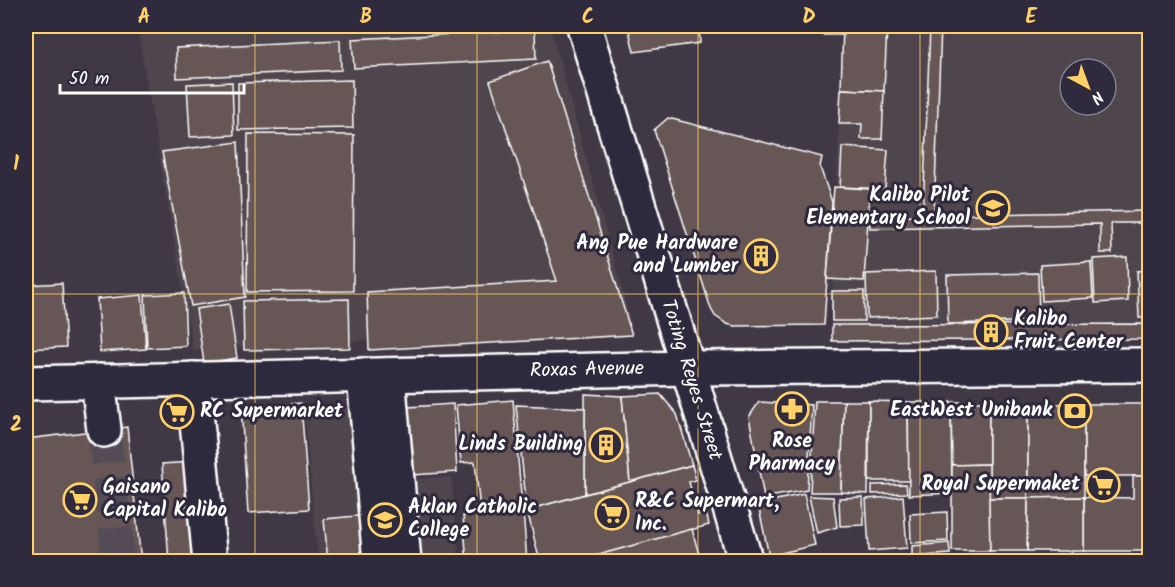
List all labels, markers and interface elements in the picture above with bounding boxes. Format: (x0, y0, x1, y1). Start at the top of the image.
text: A (138, 2, 150, 34)
text: B (360, 2, 372, 34)
text: C (582, 2, 594, 34)
text: D (802, 2, 816, 34)
text: E (1025, 2, 1037, 34)
scale bar (60, 57, 244, 95)
north arrow (1058, 57, 1118, 117)
text: 50 m (69, 65, 109, 94)
text: N (1085, 84, 1109, 110)
text: 1 (13, 149, 19, 181)
place label: Kalibo Pilot Elementary School (806, 180, 971, 235)
school or university icon: Kalibo Pilot Elementary School (975, 190, 1011, 226)
place label: Ang Pue Hardware and Lumber (576, 228, 739, 283)
building icon: Ang Pue Hardware and Lumber (743, 238, 779, 274)
street label: Toting Reyes Street (651, 296, 731, 465)
place label: Kalibo Fruit Center (1014, 304, 1124, 359)
building icon: Kalibo Fruit Center (973, 314, 1009, 350)
street label: Roxas Avenue (529, 353, 644, 388)
pharmacy icon: Rose Pharmacy (774, 391, 810, 427)
bank icon: EastWest Unibank (1057, 393, 1093, 429)
supermarket icon: RC Supermarket (159, 394, 195, 430)
place label: EastWest Unibank (890, 395, 1053, 427)
place label: RC Supermarket (200, 396, 344, 428)
text: 2 (10, 410, 22, 442)
place label: Rose Pharmacy (749, 426, 836, 481)
building icon: Linds Building (588, 427, 624, 463)
place label: Linds Building (459, 429, 583, 461)
supermarket icon: Royal Supermaket (1085, 467, 1121, 503)
place label: Royal Supermaket (922, 469, 1081, 501)
place label: Gaisano Capital Kalibo (103, 472, 227, 527)
supermarket icon: Gaisano Capital Kalibo (62, 482, 98, 518)
place label: R&C Supermart, Inc. (635, 486, 779, 541)
place label: Aklan Catholic College (408, 492, 537, 547)
supermarket icon: R&C Supermart, Inc. (594, 495, 630, 531)
school or university icon: Aklan Catholic College (367, 502, 403, 538)

